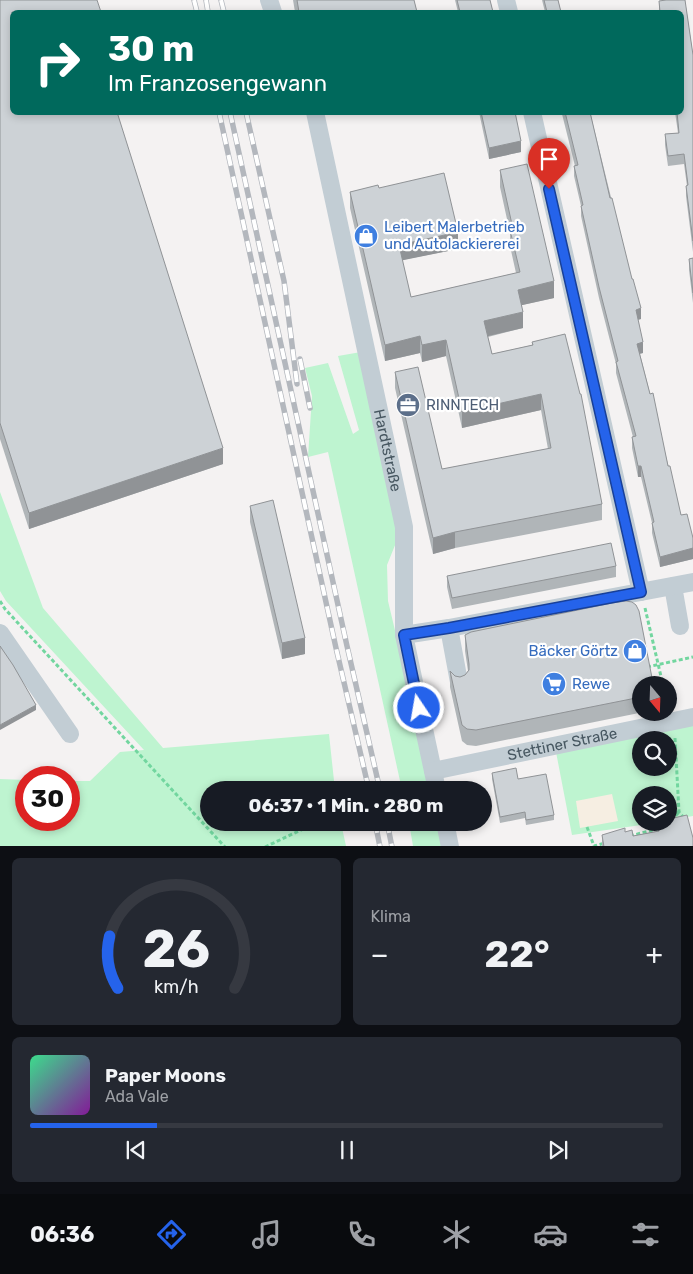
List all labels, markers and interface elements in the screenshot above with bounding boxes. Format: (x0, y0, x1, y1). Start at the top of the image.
text: 30 m (108, 28, 194, 70)
icon: right (25, 30, 90, 95)
text: Im Franzosengewann (108, 70, 327, 97)
pin (528, 138, 570, 189)
icon: arrive (535, 145, 563, 173)
place label: Leibert Malerbetrieb und Autolackiererei (384, 218, 525, 253)
shop icon: Leibert Malerbetrieb und Autolackiererei (353, 223, 379, 249)
office icon: RINNTECH (395, 392, 421, 418)
place label: RINNTECH (426, 396, 499, 414)
street label: Hardtstraße (370, 407, 405, 493)
shop icon: Bäcker Görtz (622, 638, 648, 664)
place label: Bäcker Görtz (529, 642, 618, 660)
supermarket icon: Rewe (541, 671, 567, 697)
place label: Rewe (572, 675, 610, 693)
north arrow (632, 676, 678, 721)
map controls (632, 676, 677, 831)
position arrow (392, 681, 444, 733)
street label: Stettiner Straße (506, 724, 619, 764)
button: search (632, 731, 677, 776)
speed limit sign: 30 (15, 766, 80, 831)
button: layers (632, 786, 677, 831)
text: 06:37 · 1 Min. · 280 m (249, 794, 443, 817)
text: Klima (371, 907, 411, 926)
text: 26 (142, 918, 210, 980)
text: 22° (485, 931, 550, 977)
text: − (371, 938, 389, 971)
text: + (646, 938, 663, 971)
text: km/h (154, 976, 199, 997)
text: Paper Moons (105, 1064, 226, 1087)
text: Ada Vale (105, 1087, 169, 1106)
icon: previous (122, 1136, 150, 1164)
icon: pause (333, 1136, 361, 1164)
icon: next (544, 1136, 572, 1164)
icon: directions (154, 1217, 189, 1252)
icon: music (249, 1217, 284, 1252)
icon: phone (344, 1217, 379, 1252)
icon: climate (439, 1217, 474, 1252)
icon: car (533, 1217, 568, 1252)
icon: filters (628, 1217, 663, 1252)
text: 06:36 (30, 1221, 94, 1248)

